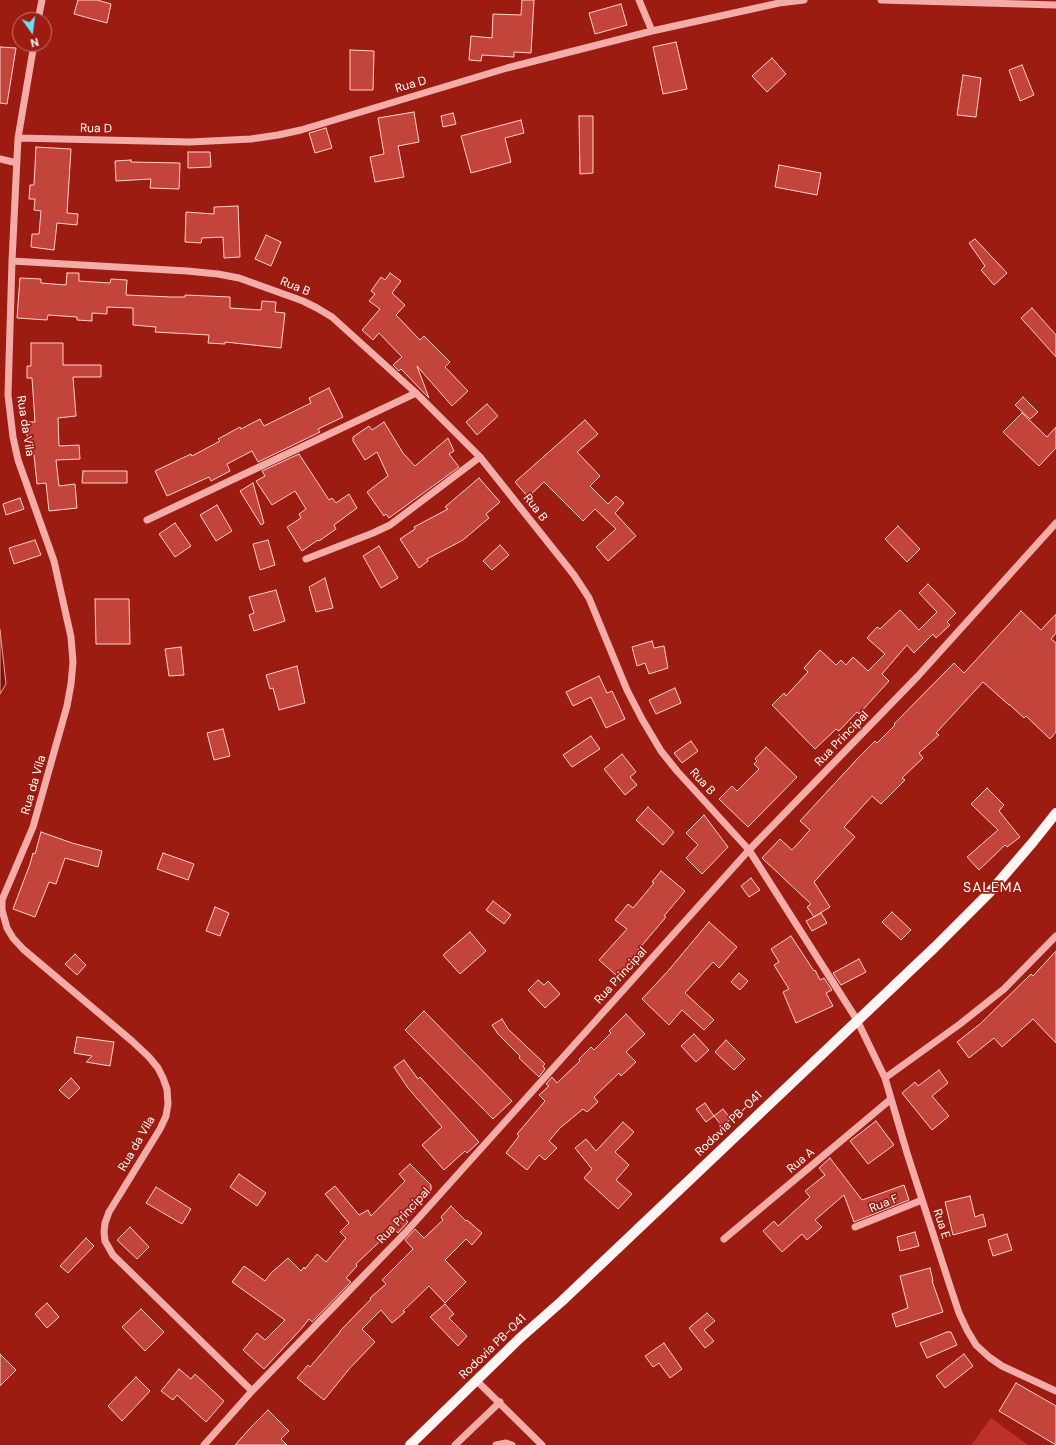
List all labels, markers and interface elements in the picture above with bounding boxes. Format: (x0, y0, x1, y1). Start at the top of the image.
north arrow (12, 12, 52, 52)
text: N (29, 35, 40, 50)
street label: Rua D (394, 74, 428, 96)
street label: Rua D (80, 122, 112, 136)
street label: Rua B (278, 275, 312, 299)
street label: Rua da Vila (13, 395, 37, 457)
street label: Rua B (520, 491, 550, 525)
street label: Rua Principal (812, 708, 872, 770)
street label: Rua da Vila (19, 754, 49, 816)
street label: Rua B (686, 766, 718, 798)
district label: SALEMA (963, 880, 1023, 896)
street label: Rua Principal (592, 945, 650, 1007)
street label: Rodovia PB-041 (693, 1089, 765, 1159)
street label: Rua da Vila (115, 1114, 159, 1174)
street label: Rua A (784, 1145, 818, 1177)
street label: Rua Principal (374, 1185, 434, 1247)
street label: Rua F (867, 1192, 901, 1216)
street label: Rua E (929, 1207, 953, 1241)
street label: Rodovia PB-041 (457, 1312, 529, 1382)

